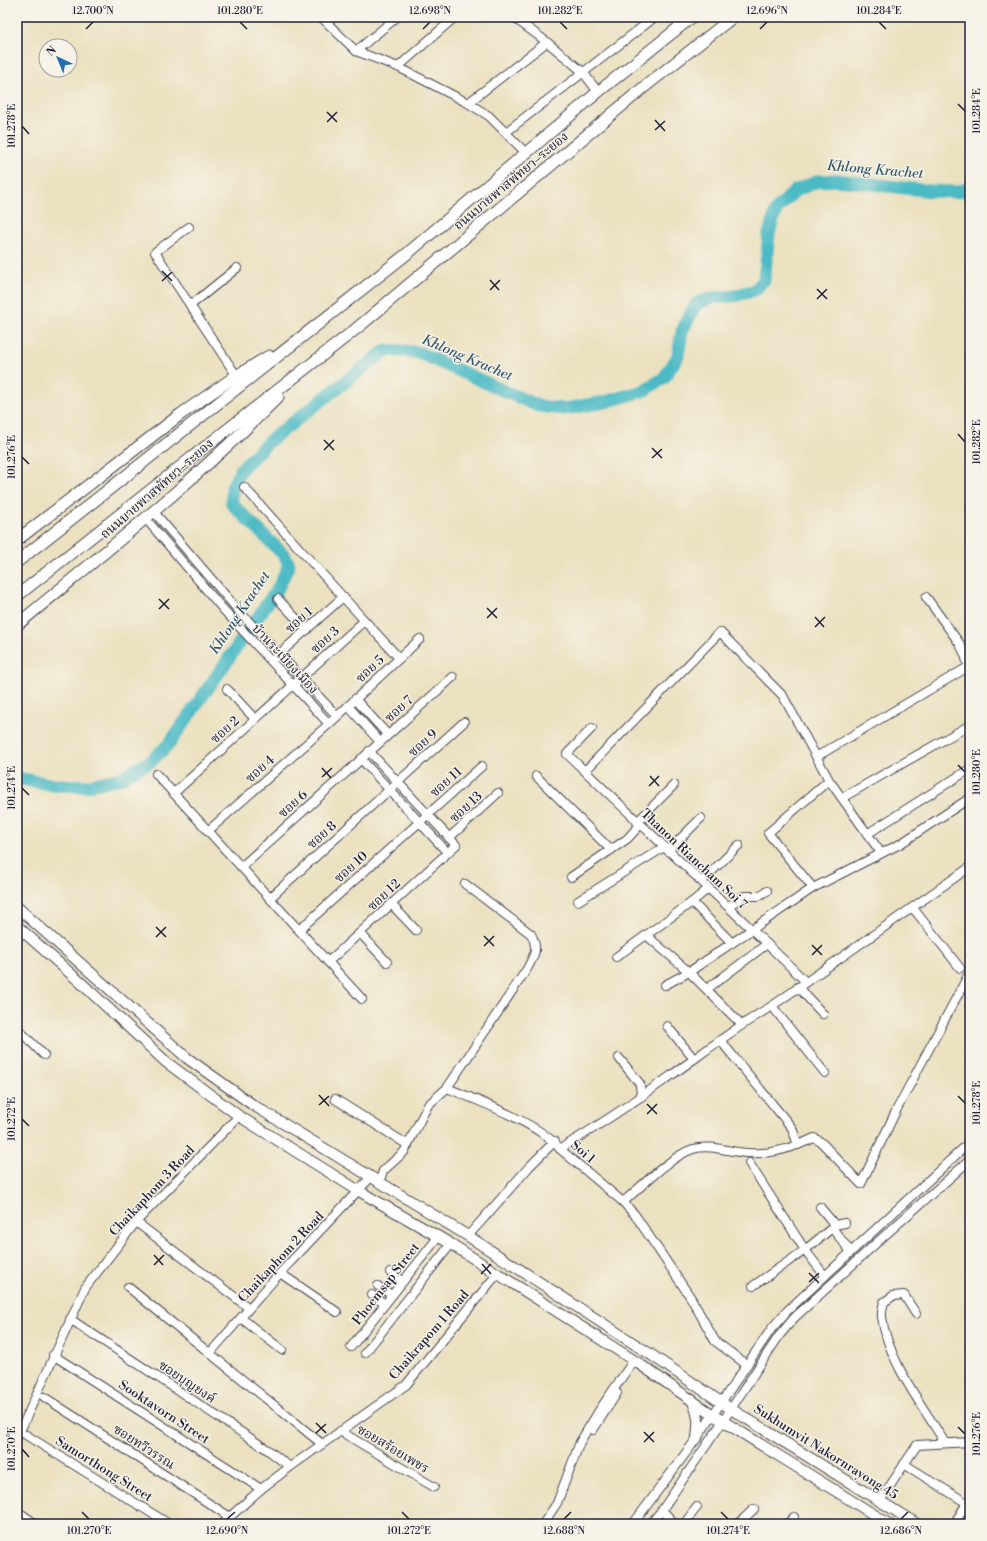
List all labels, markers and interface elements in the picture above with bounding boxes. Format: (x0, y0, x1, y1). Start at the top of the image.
text: 12.700°N (72, 5, 114, 17)
text: 101.280°E (217, 5, 263, 17)
text: 12.698°N (409, 5, 451, 17)
text: 101.282°E (537, 5, 583, 17)
text: 12.696°N (746, 5, 788, 17)
text: 101.284°E (856, 5, 902, 17)
north arrow (38, 38, 78, 78)
text: N (44, 43, 60, 60)
text: 101.284°E (971, 88, 983, 134)
text: 101.278°E (6, 104, 18, 148)
street label: ถนนบายพาสพัทยา–ระยอง (450, 128, 572, 234)
water label: Khlong Krachet (826, 157, 924, 183)
water label: Khlong Krachet (419, 331, 515, 385)
text: 101.282°E (971, 419, 983, 465)
text: 101.276°E (6, 435, 18, 479)
street label: ถนนบายพาสพัทยา–ระยอง (97, 436, 217, 542)
water label: Khlong Krachet (206, 568, 275, 658)
street label: ซอย 1 (282, 603, 316, 636)
street label: บ้านระเบียงเมือง (249, 621, 321, 697)
street label: ซอย 3 (307, 623, 343, 657)
street label: ซอย 5 (352, 652, 388, 686)
street label: ซอย 7 (382, 692, 417, 726)
street label: ซอย 2 (207, 713, 243, 747)
street label: ซอย 9 (405, 726, 441, 760)
text: 101.280°E (971, 749, 983, 795)
street label: ซอย 4 (242, 752, 278, 786)
street label: ซอย 11 (427, 763, 466, 801)
text: 101.274°E (6, 766, 18, 810)
street label: ซอย 6 (275, 787, 311, 821)
street label: ซอย 13 (446, 788, 486, 826)
street label: Thanon Riancham Soi 7 (638, 806, 751, 913)
street label: ซอย 8 (304, 818, 340, 852)
street label: ซอย 10 (331, 848, 371, 886)
street label: ซอย 12 (364, 876, 404, 914)
text: 101.278°E (971, 1081, 983, 1125)
text: 101.272°E (6, 1097, 18, 1141)
street label: Soi 1 (567, 1137, 599, 1167)
street label: Chaikaphom 3 Road (106, 1142, 198, 1240)
street label: Chaikaphom 2 Road (235, 1208, 328, 1306)
street label: Phoemsap Street (349, 1239, 423, 1328)
street label: Chaikrapom 1 Road (386, 1286, 473, 1383)
street label: ซอยบุญยงค์ (155, 1357, 219, 1407)
street label: Sooktavorn Street (116, 1377, 213, 1448)
street label: Sukhumvit Nakornrayong 45 (751, 1401, 901, 1503)
text: 101.276°E (971, 1412, 983, 1456)
street label: ซอยทวีวรรณ (110, 1421, 178, 1473)
street label: ซอยสร้อยเพชร (354, 1421, 432, 1477)
text: 101.270°E (6, 1427, 18, 1471)
street label: Samorthong Street (53, 1433, 156, 1505)
text: 101.270°E (67, 1525, 111, 1537)
text: 12.690°N (206, 1525, 249, 1537)
text: 101.272°E (387, 1525, 431, 1537)
text: 12.688°N (543, 1525, 585, 1537)
text: 101.274°E (706, 1525, 750, 1537)
text: 12.686°N (880, 1525, 922, 1537)

